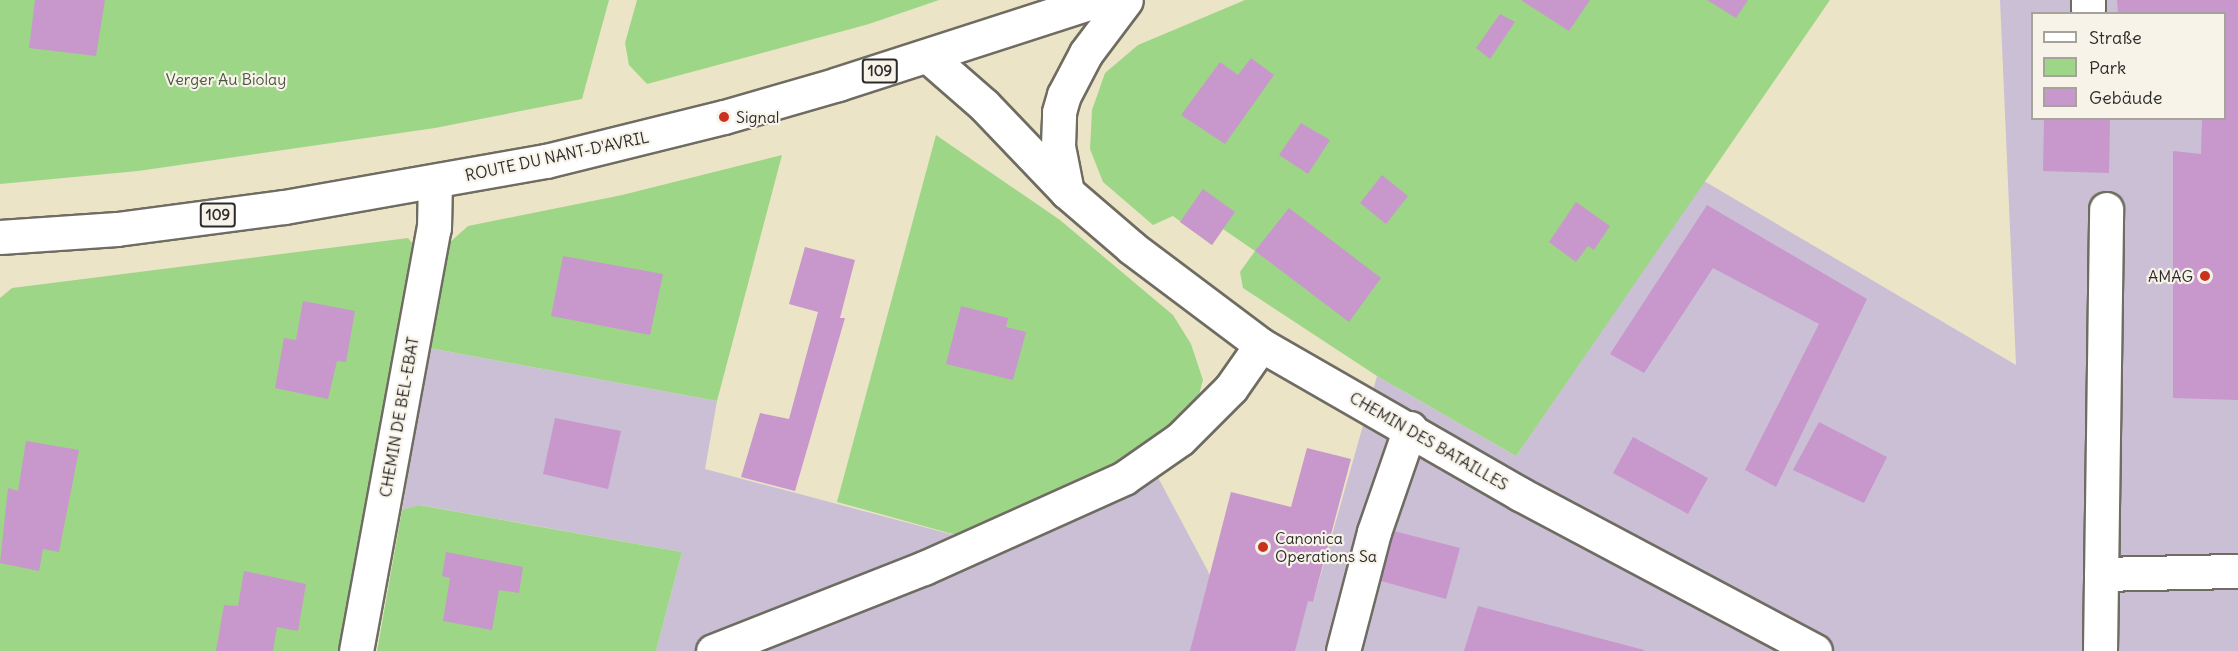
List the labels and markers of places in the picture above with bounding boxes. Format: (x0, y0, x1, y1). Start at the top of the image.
place label: Signal (736, 107, 779, 127)
marker: Signal (717, 110, 731, 124)
place label: AMAG (2148, 266, 2193, 286)
marker: AMAG (2198, 269, 2212, 283)
place label: Canonica Operations Sa (1275, 528, 1377, 566)
marker: Canonica Operations Sa (1256, 540, 1270, 554)

